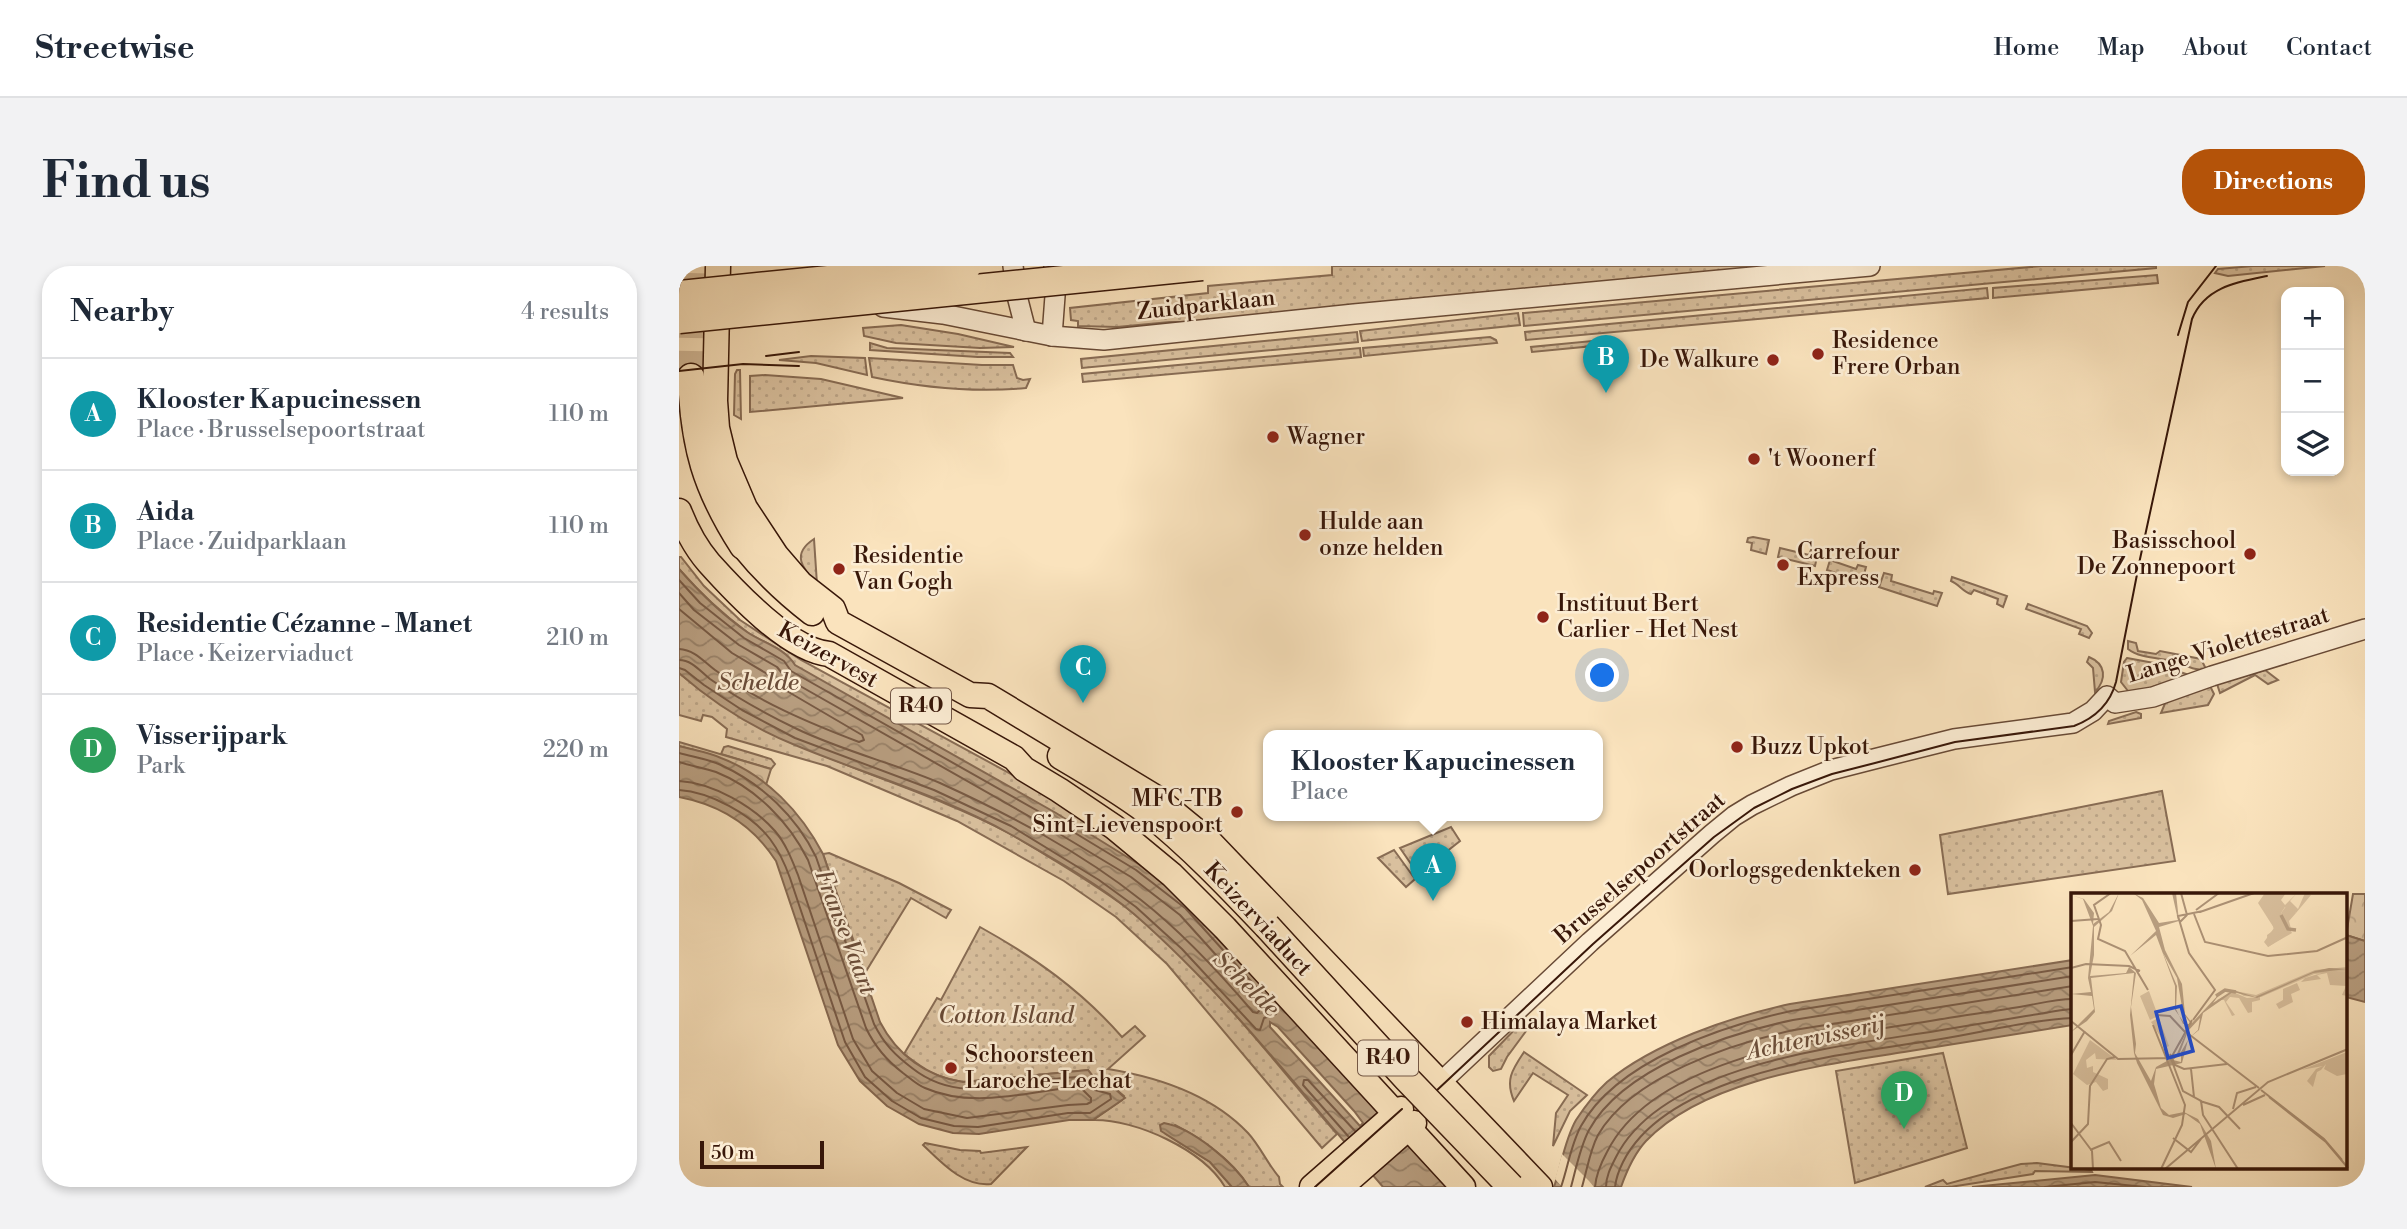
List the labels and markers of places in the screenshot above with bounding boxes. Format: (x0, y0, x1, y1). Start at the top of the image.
place label: Residence Frere Orban (1832, 327, 1961, 381)
pin: B (1583, 335, 1629, 393)
place label: De Walkure (1640, 346, 1759, 374)
marker: Residence Frere Orban (1810, 346, 1826, 362)
marker: De Walkure (1765, 352, 1781, 368)
place label: Wagner (1286, 423, 1365, 451)
marker: Wagner (1265, 429, 1281, 445)
place label: 't Woonerf (1768, 445, 1877, 473)
marker: 't Woonerf (1746, 451, 1762, 467)
place label: Hulde aan onze helden (1319, 508, 1444, 562)
marker: Hulde aan onze helden (1297, 527, 1313, 543)
place label: Basisschool De Zonnepoort (2077, 527, 2236, 581)
place label: Carrefour Express (1797, 538, 1900, 592)
place label: Residentie Van Gogh (852, 542, 964, 596)
marker: Basisschool De Zonnepoort (2242, 546, 2258, 562)
marker: Carrefour Express (1775, 557, 1791, 573)
marker: Residentie Van Gogh (831, 561, 847, 577)
place label: Instituut Bert Carlier - Het Nest (1557, 590, 1738, 644)
marker: Instituut Bert Carlier - Het Nest (1535, 609, 1551, 625)
pin: C (1060, 645, 1106, 703)
place label: Buzz Upkot (1750, 733, 1870, 761)
marker: Buzz Upkot (1729, 739, 1745, 755)
place label: MFC-TB Sint-Lievenspoort (1033, 785, 1223, 839)
marker: MFC-TB Sint-Lievenspoort (1229, 804, 1245, 820)
pin: A (1410, 843, 1456, 901)
place label: Oorlogsgedenkteken (1688, 856, 1901, 884)
marker: Oorlogsgedenkteken (1907, 862, 1923, 878)
place label: Himalaya Market (1481, 1008, 1658, 1036)
marker: Himalaya Market (1459, 1014, 1475, 1030)
place label: Schoorsteen Laroche-Lechat (965, 1041, 1132, 1095)
marker: Schoorsteen Laroche-Lechat (943, 1060, 959, 1076)
pin: D (1881, 1071, 1927, 1129)

